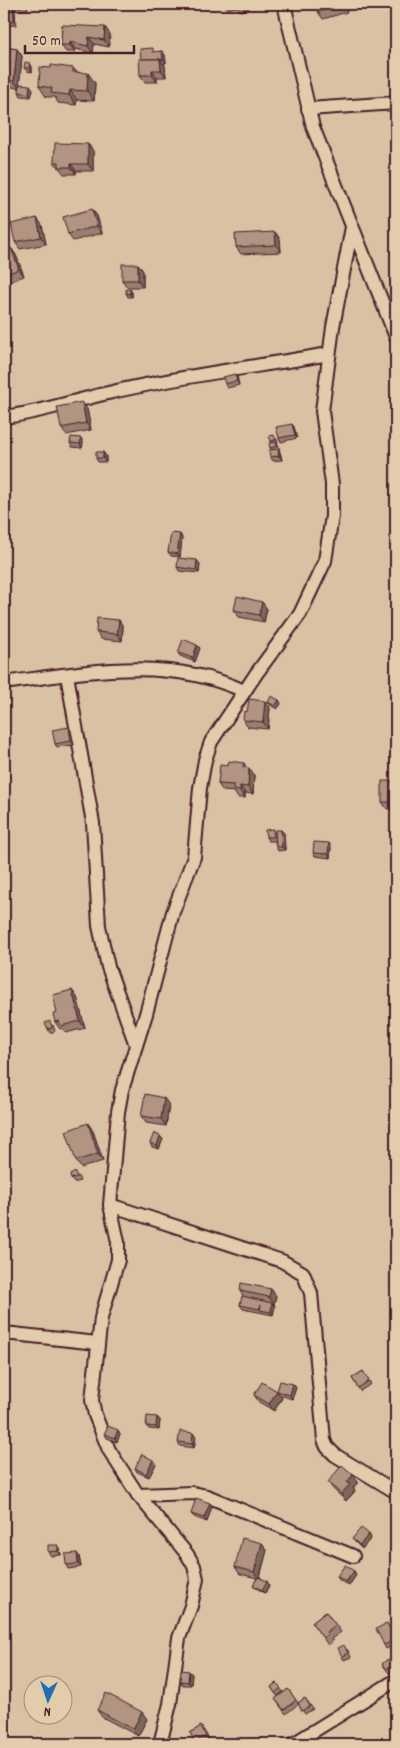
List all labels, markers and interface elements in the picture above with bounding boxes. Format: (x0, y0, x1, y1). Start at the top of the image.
scale bar (25, 22, 134, 54)
text: 50 m (32, 31, 61, 53)
north arrow (22, 1676, 72, 1726)
text: N (43, 1701, 51, 1721)

